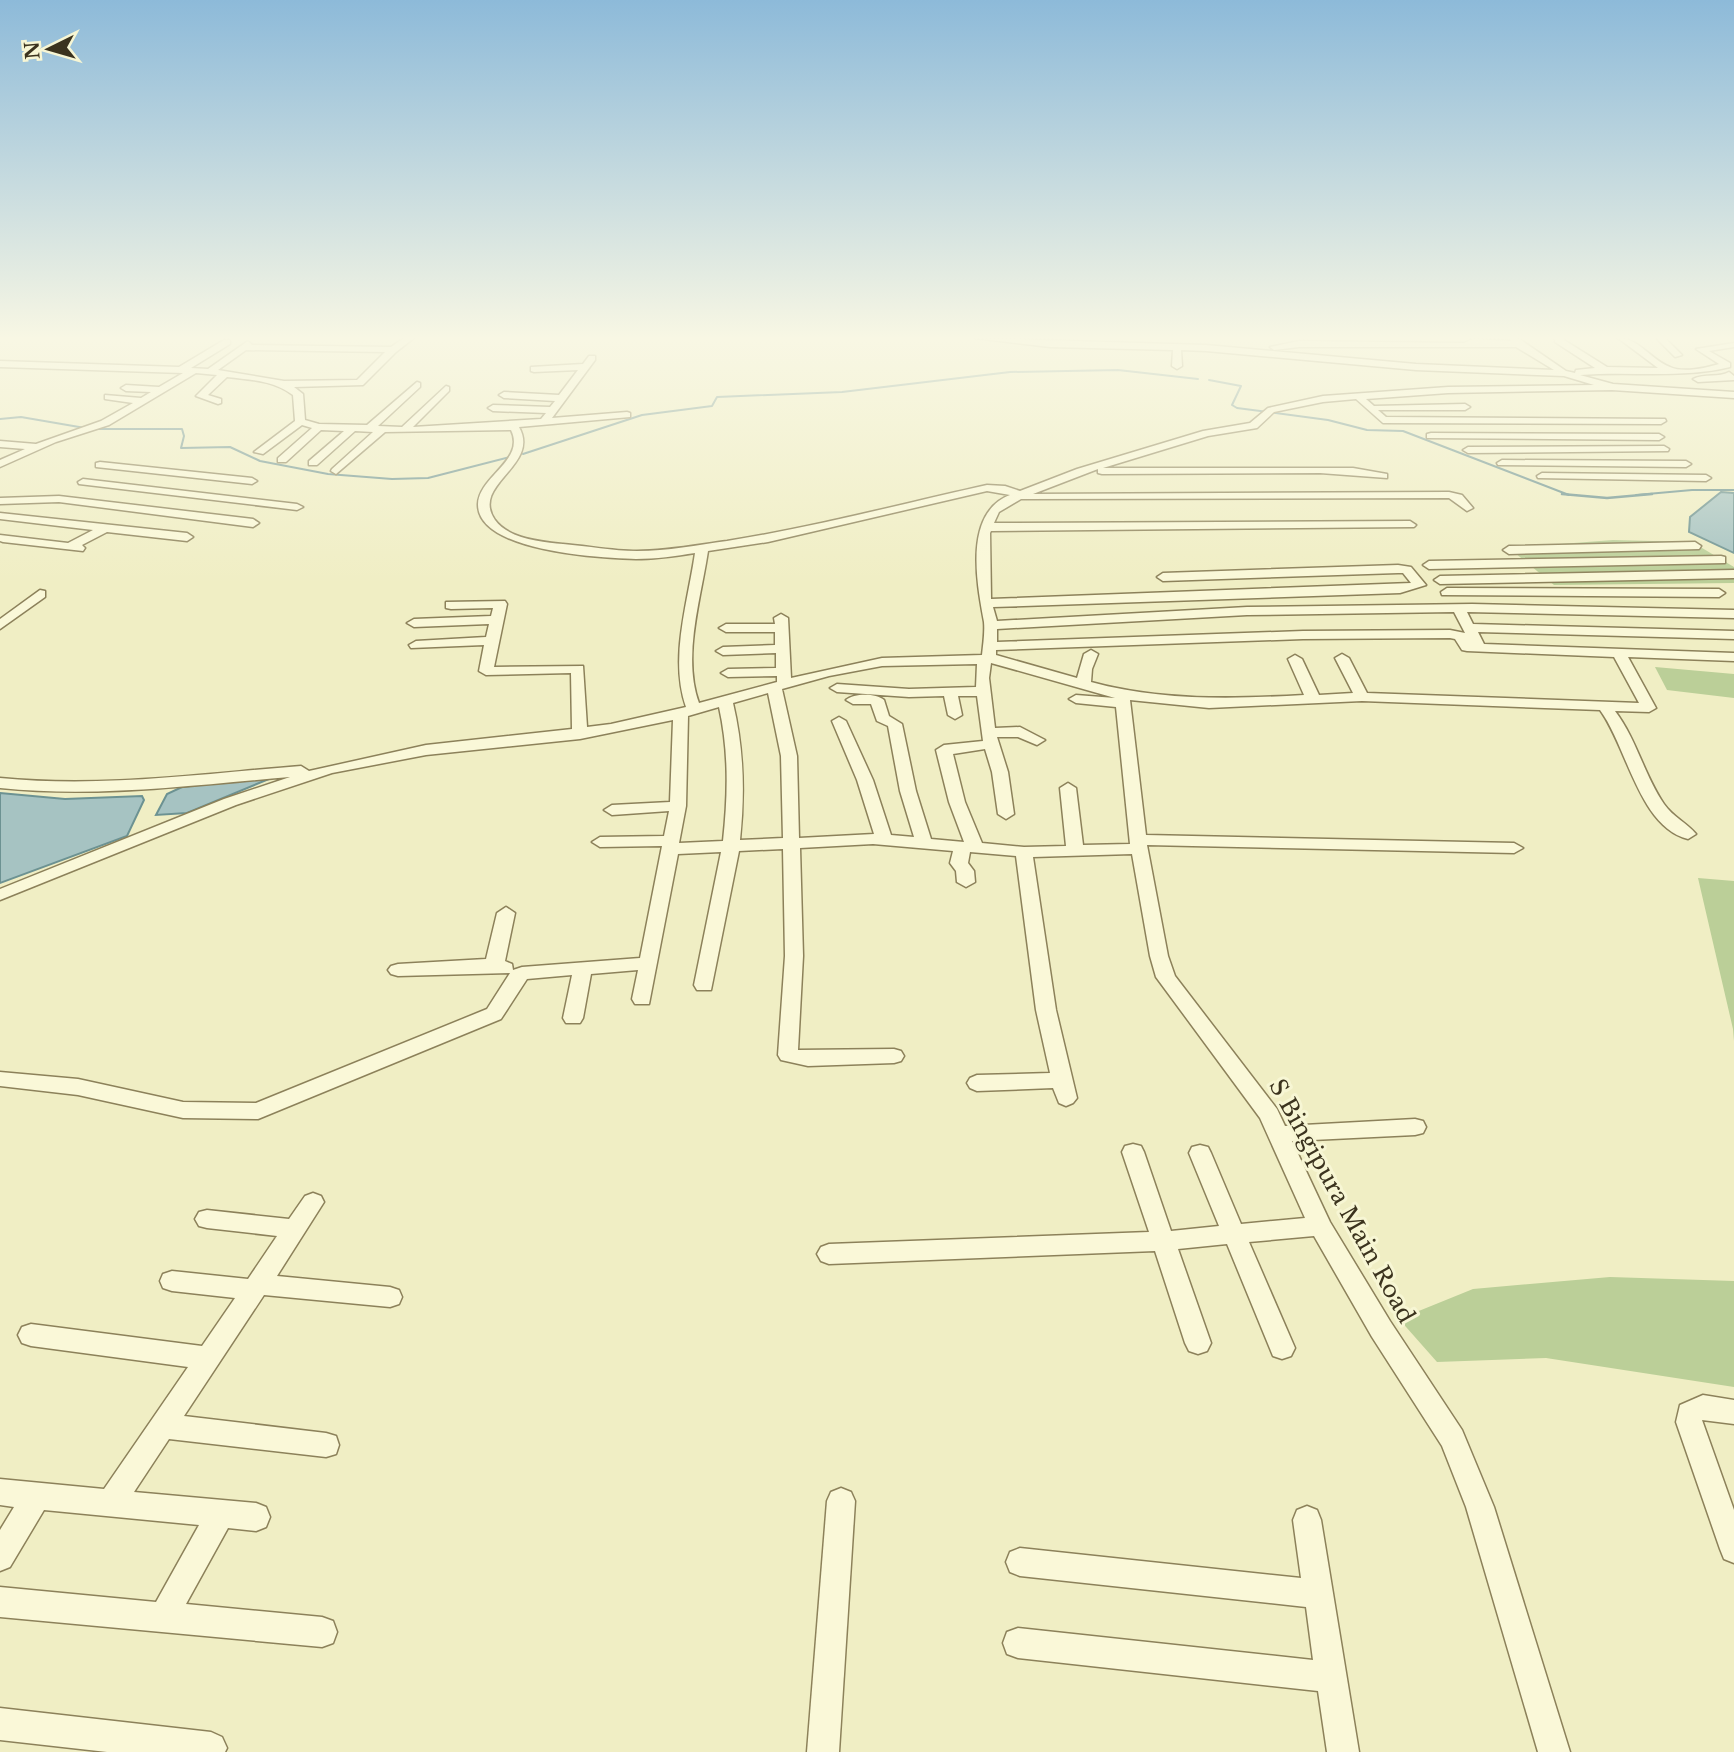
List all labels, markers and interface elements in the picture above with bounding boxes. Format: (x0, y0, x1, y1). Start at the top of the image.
north arrow (14, 14, 84, 84)
text: N (20, 40, 45, 60)
street label: S Bingipura Main Road (1263, 1074, 1421, 1328)

